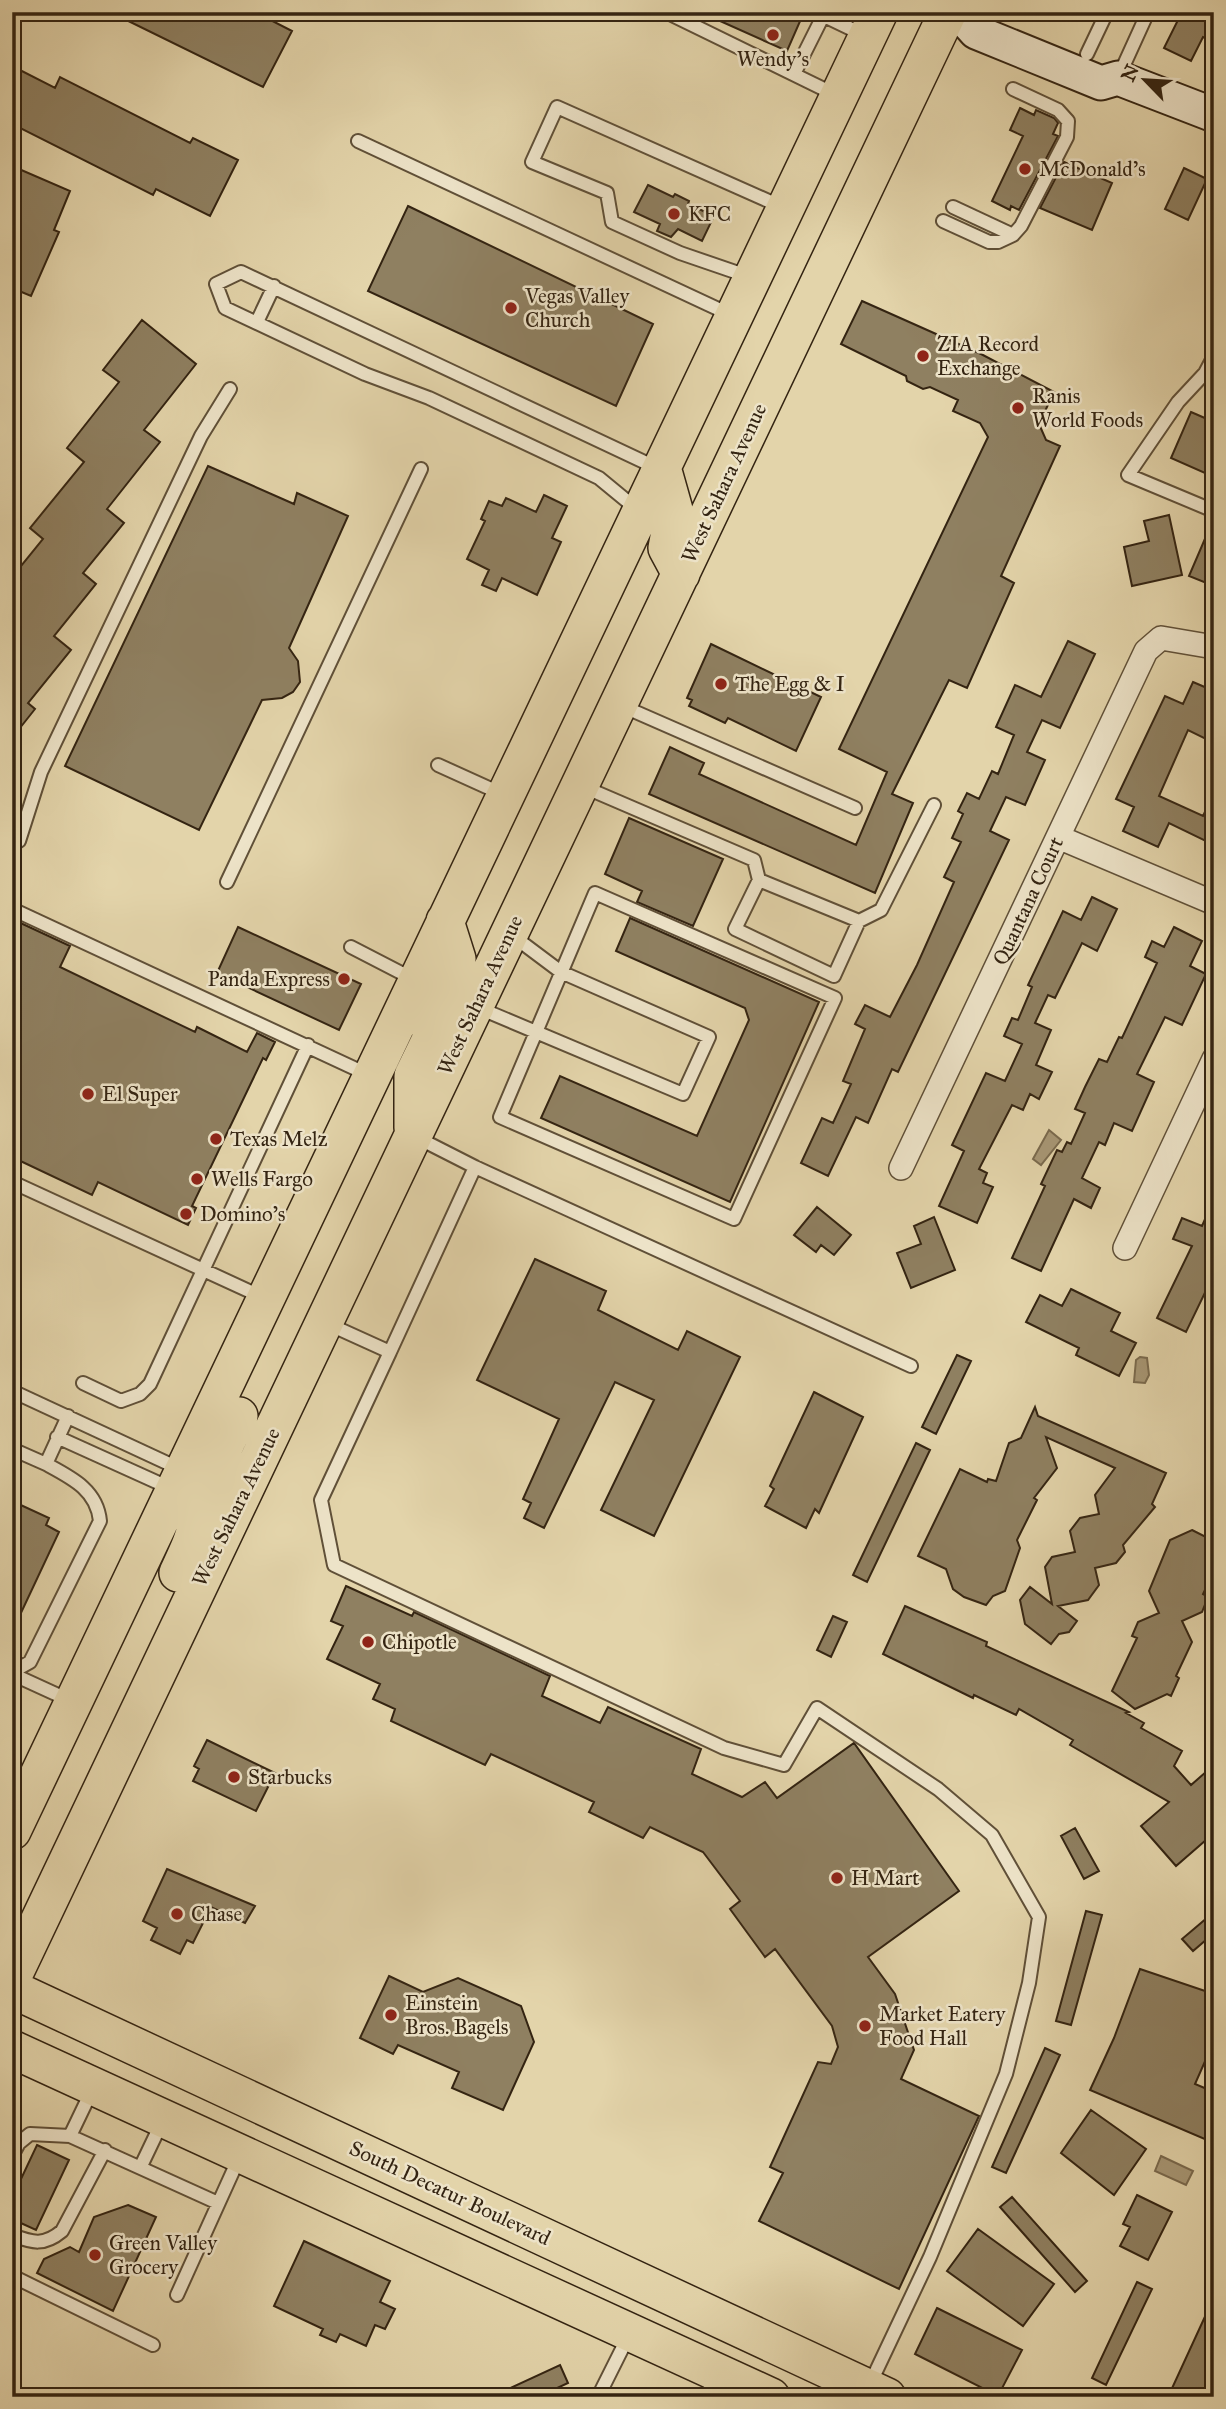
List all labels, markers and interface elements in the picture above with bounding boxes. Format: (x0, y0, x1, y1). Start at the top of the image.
marker: Wendy's (765, 27, 781, 43)
place label: Wendy's (737, 46, 809, 72)
north arrow (1110, 46, 1180, 116)
text: N (1116, 61, 1144, 85)
place label: McDonald's (1039, 156, 1146, 182)
marker: McDonald's (1017, 161, 1033, 177)
place label: KFC (688, 201, 731, 227)
marker: KFC (666, 206, 682, 222)
place label: Vegas Valley Church (524, 283, 630, 333)
marker: Vegas Valley Church (503, 300, 519, 316)
place label: ZIA Record Exchange (937, 331, 1039, 381)
marker: ZIA Record Exchange (915, 348, 931, 364)
place label: Ranis World Foods (1032, 383, 1143, 433)
street label: West Sahara Avenue (676, 399, 772, 567)
marker: Ranis World Foods (1010, 400, 1026, 416)
place label: The Egg & I (735, 671, 845, 697)
marker: The Egg & I (713, 676, 729, 692)
street label: Quantana Court (987, 832, 1069, 969)
street label: West Sahara Avenue (432, 911, 528, 1079)
place label: Panda Express (208, 966, 330, 992)
marker: Panda Express (336, 971, 352, 987)
place label: El Super (102, 1081, 178, 1107)
marker: El Super (80, 1086, 96, 1102)
place label: Texas Melz (230, 1126, 328, 1152)
marker: Texas Melz (208, 1131, 224, 1147)
place label: Wells Fargo (211, 1166, 313, 1192)
marker: Wells Fargo (189, 1171, 205, 1187)
place label: Domino's (200, 1201, 286, 1227)
marker: Domino's (178, 1206, 194, 1222)
street label: West Sahara Avenue (186, 1423, 286, 1591)
place label: Chipotle (382, 1629, 457, 1655)
marker: Chipotle (360, 1634, 376, 1650)
place label: Starbucks (248, 1764, 332, 1790)
marker: Starbucks (226, 1769, 242, 1785)
place label: H Mart (851, 1865, 920, 1891)
marker: H Mart (829, 1870, 845, 1886)
place label: Chase (191, 1901, 243, 1927)
marker: Chase (169, 1906, 185, 1922)
place label: Einstein Bros. Bagels (405, 1990, 509, 2040)
place label: Market Eatery Food Hall (879, 2001, 1006, 2051)
marker: Einstein Bros. Bagels (383, 2007, 399, 2023)
marker: Market Eatery Food Hall (857, 2018, 873, 2034)
street label: South Decatur Boulevard (345, 2135, 555, 2251)
place label: Green Valley Grocery (109, 2230, 218, 2280)
marker: Green Valley Grocery (87, 2247, 103, 2263)

